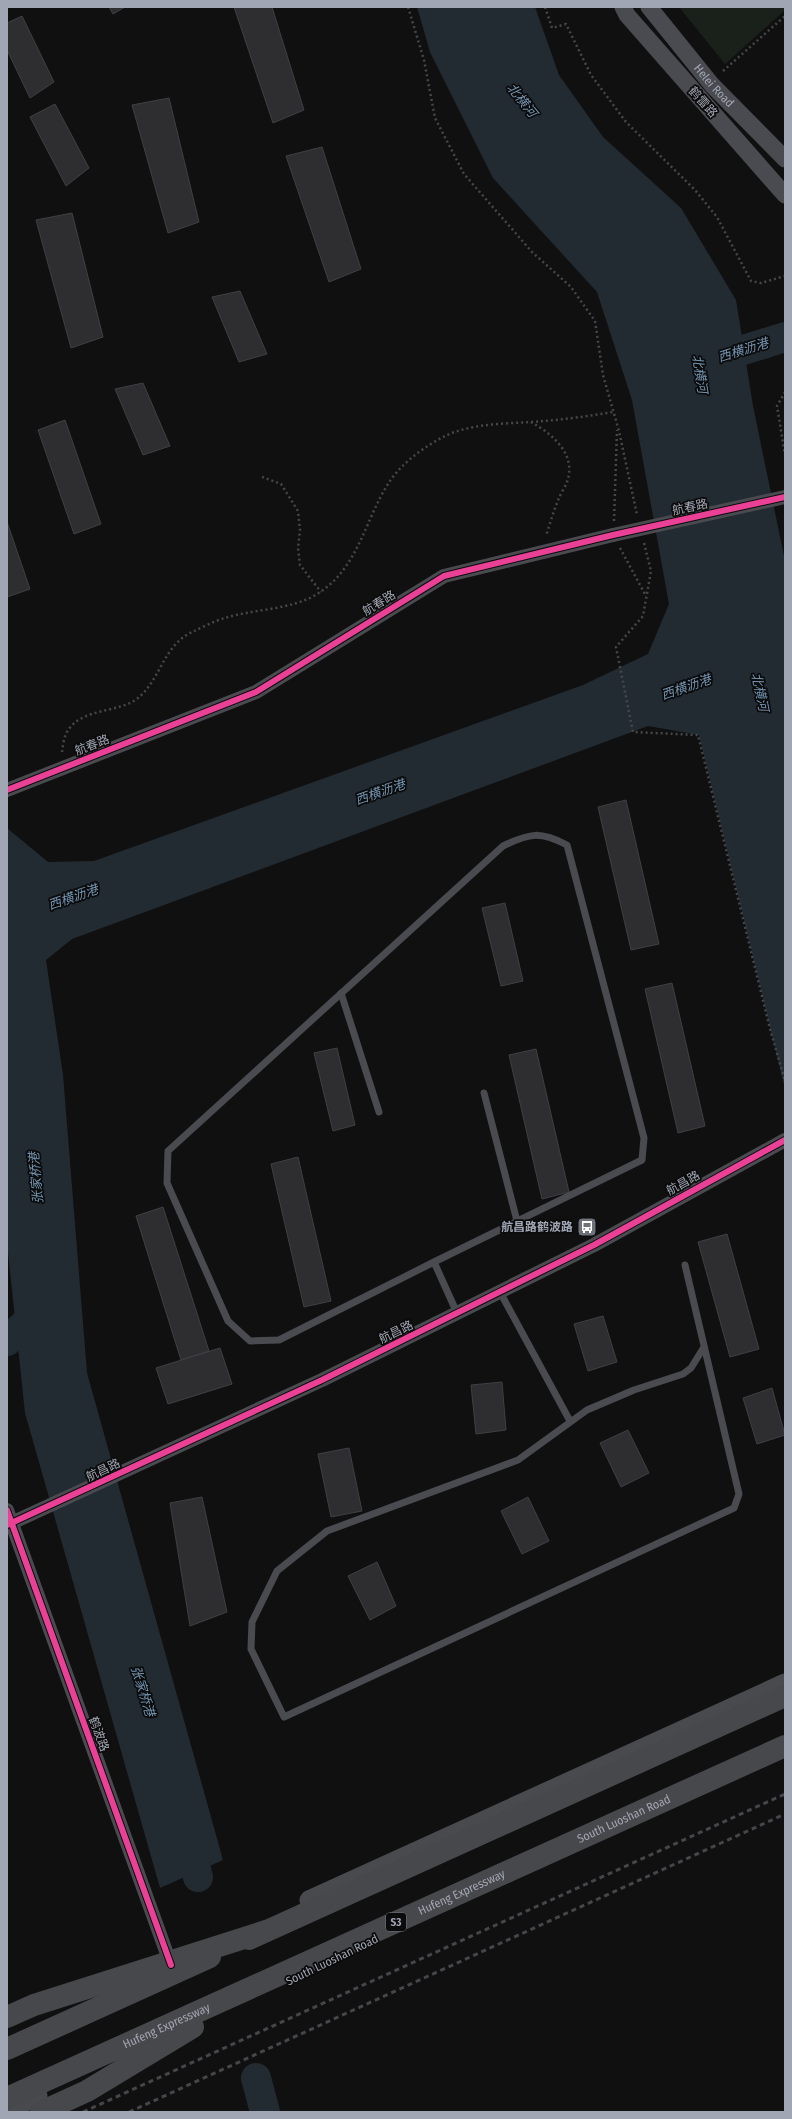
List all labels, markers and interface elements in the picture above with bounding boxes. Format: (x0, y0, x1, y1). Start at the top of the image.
street label: Helei Road (691, 61, 737, 110)
water label: 北横河 (504, 80, 542, 122)
street label: 鹤雷路 (686, 84, 720, 120)
water label: 西横沥港 (716, 335, 772, 365)
water label: 北横河 (690, 354, 711, 397)
street label: 航春路 (671, 496, 709, 518)
street label: 航春路 (360, 588, 398, 618)
water label: 西横沥港 (659, 671, 715, 703)
water label: 北横河 (749, 671, 772, 716)
street label: 航春路 (73, 732, 111, 758)
water label: 西横沥港 (353, 776, 409, 808)
water label: 西横沥港 (46, 881, 102, 913)
water label: 张家桥港 (26, 1149, 46, 1205)
street label: 航昌路 (664, 1168, 702, 1198)
bus stop icon: 航昌路鹤波路 (576, 1216, 598, 1238)
place label: 航昌路鹤波路 (501, 1220, 573, 1234)
street label: 航昌路 (377, 1318, 415, 1346)
street label: 航昌路 (84, 1456, 122, 1484)
water label: 张家桥港 (128, 1664, 158, 1720)
street label: 鹤波路 (86, 1715, 112, 1753)
street label: South Luoshan Road (575, 1792, 673, 1846)
street label: Hufeng Expressway (416, 1866, 508, 1918)
road number: S3 (386, 1913, 406, 1931)
street label: South Luoshan Road (284, 1932, 380, 1988)
street label: Hufeng Expressway (121, 2000, 213, 2052)

